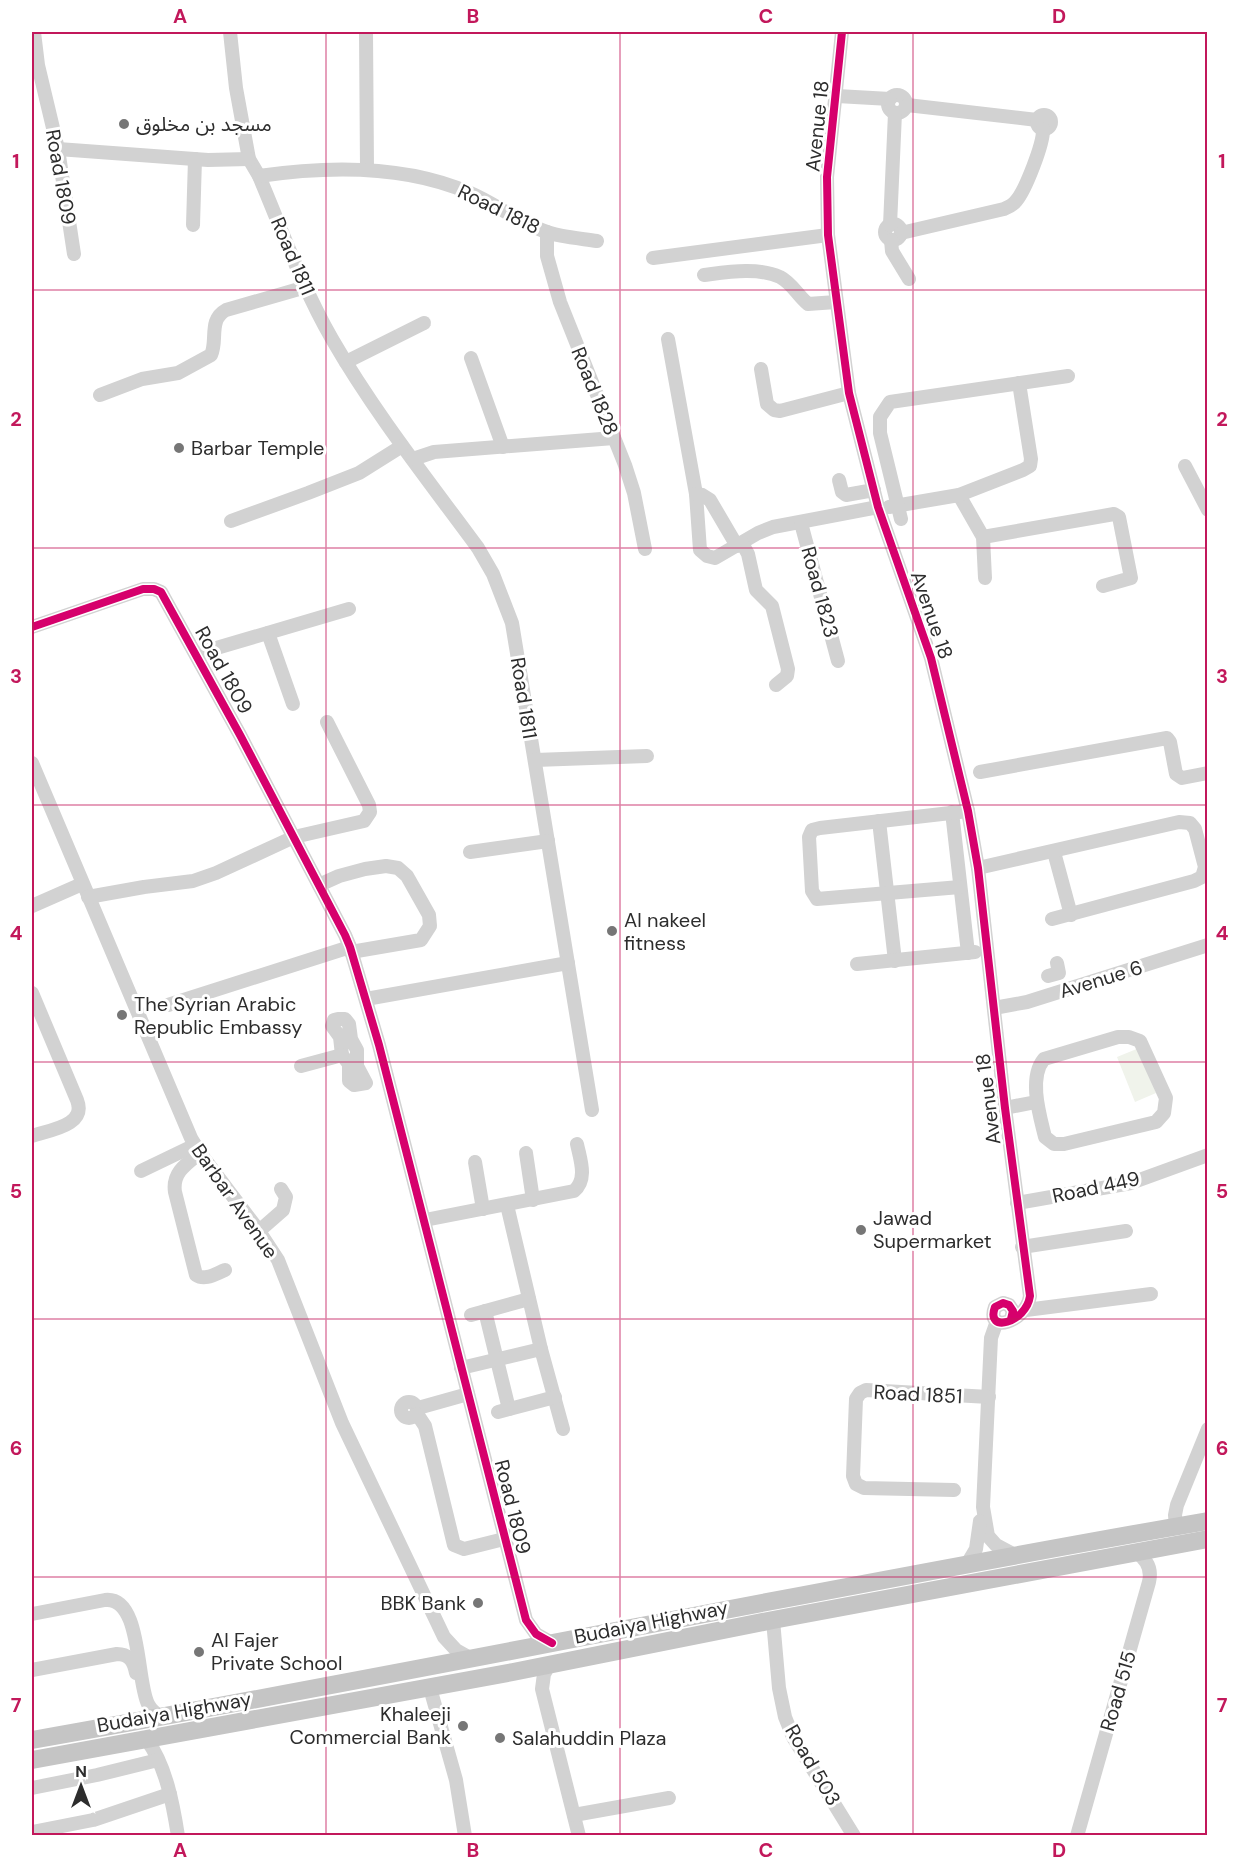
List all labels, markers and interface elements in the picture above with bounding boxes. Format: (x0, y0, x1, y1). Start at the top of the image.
text: A (173, 3, 187, 29)
text: B (467, 3, 479, 29)
text: C (759, 3, 773, 29)
text: D (1052, 3, 1066, 29)
street label: Avenue 18 (799, 79, 835, 173)
place label: مسجد بن مخلوق (136, 111, 272, 137)
marker: مسجد بن مخلوق (117, 117, 131, 131)
street label: Road 1809 (40, 127, 82, 227)
text: 1 (12, 148, 20, 174)
text: 1 (1218, 148, 1226, 174)
street label: Road 1818 (454, 178, 544, 240)
street label: Road 1811 (265, 213, 321, 299)
street label: Road 1828 (565, 343, 625, 439)
text: 2 (10, 406, 22, 432)
text: 2 (1216, 406, 1228, 432)
place label: Barbar Temple (191, 435, 324, 461)
marker: Barbar Temple (172, 441, 186, 455)
street label: Road 1823 (795, 544, 845, 640)
street label: Avenue 18 (905, 567, 959, 663)
street label: Road 1809 (189, 621, 259, 719)
street label: Road 1811 (505, 655, 543, 741)
text: 3 (10, 663, 22, 689)
text: 3 (1216, 663, 1228, 689)
place label: Al nakeel fitness (624, 907, 706, 956)
text: 4 (10, 920, 23, 946)
text: 4 (1216, 920, 1229, 946)
marker: Al nakeel fitness (605, 924, 619, 938)
street label: Avenue 6 (1056, 954, 1146, 1004)
place label: The Syrian Arabic Republic Embassy (134, 991, 302, 1040)
marker: The Syrian Arabic Republic Embassy (115, 1008, 129, 1022)
street label: Avenue 18 (970, 1052, 1006, 1146)
street label: Barbar Avenue (186, 1138, 284, 1264)
street label: Road 449 (1050, 1165, 1142, 1209)
text: 5 (10, 1178, 22, 1204)
text: 5 (1216, 1178, 1228, 1204)
place label: Jawad Supermarket (873, 1205, 992, 1254)
marker: Jawad Supermarket (854, 1223, 868, 1237)
street label: Road 1851 (873, 1379, 963, 1409)
text: 6 (10, 1435, 22, 1461)
text: 6 (1216, 1435, 1228, 1461)
street label: Road 1809 (489, 1457, 537, 1557)
place label: BBK Bank (380, 1590, 466, 1616)
street label: Budaiya Highway (572, 1594, 730, 1650)
marker: BBK Bank (471, 1596, 485, 1610)
place label: Al Fajer Private School (211, 1627, 342, 1676)
marker: Al Fajer Private School (192, 1645, 206, 1659)
street label: Road 515 (1094, 1648, 1142, 1734)
street label: Budaiya Highway (95, 1686, 253, 1738)
text: 7 (11, 1692, 22, 1718)
text: 7 (1217, 1692, 1228, 1718)
place label: Khaleeji Commercial Bank (289, 1701, 451, 1750)
marker: Khaleeji Commercial Bank (456, 1719, 470, 1733)
street label: Road 503 (779, 1720, 847, 1810)
place label: Salahuddin Plaza (512, 1725, 666, 1751)
marker: Salahuddin Plaza (493, 1731, 507, 1745)
north arrow (51, 1756, 111, 1816)
text: N (75, 1761, 87, 1782)
text: A (173, 1837, 187, 1863)
text: B (467, 1837, 479, 1863)
text: C (759, 1837, 773, 1863)
text: D (1052, 1837, 1066, 1863)

